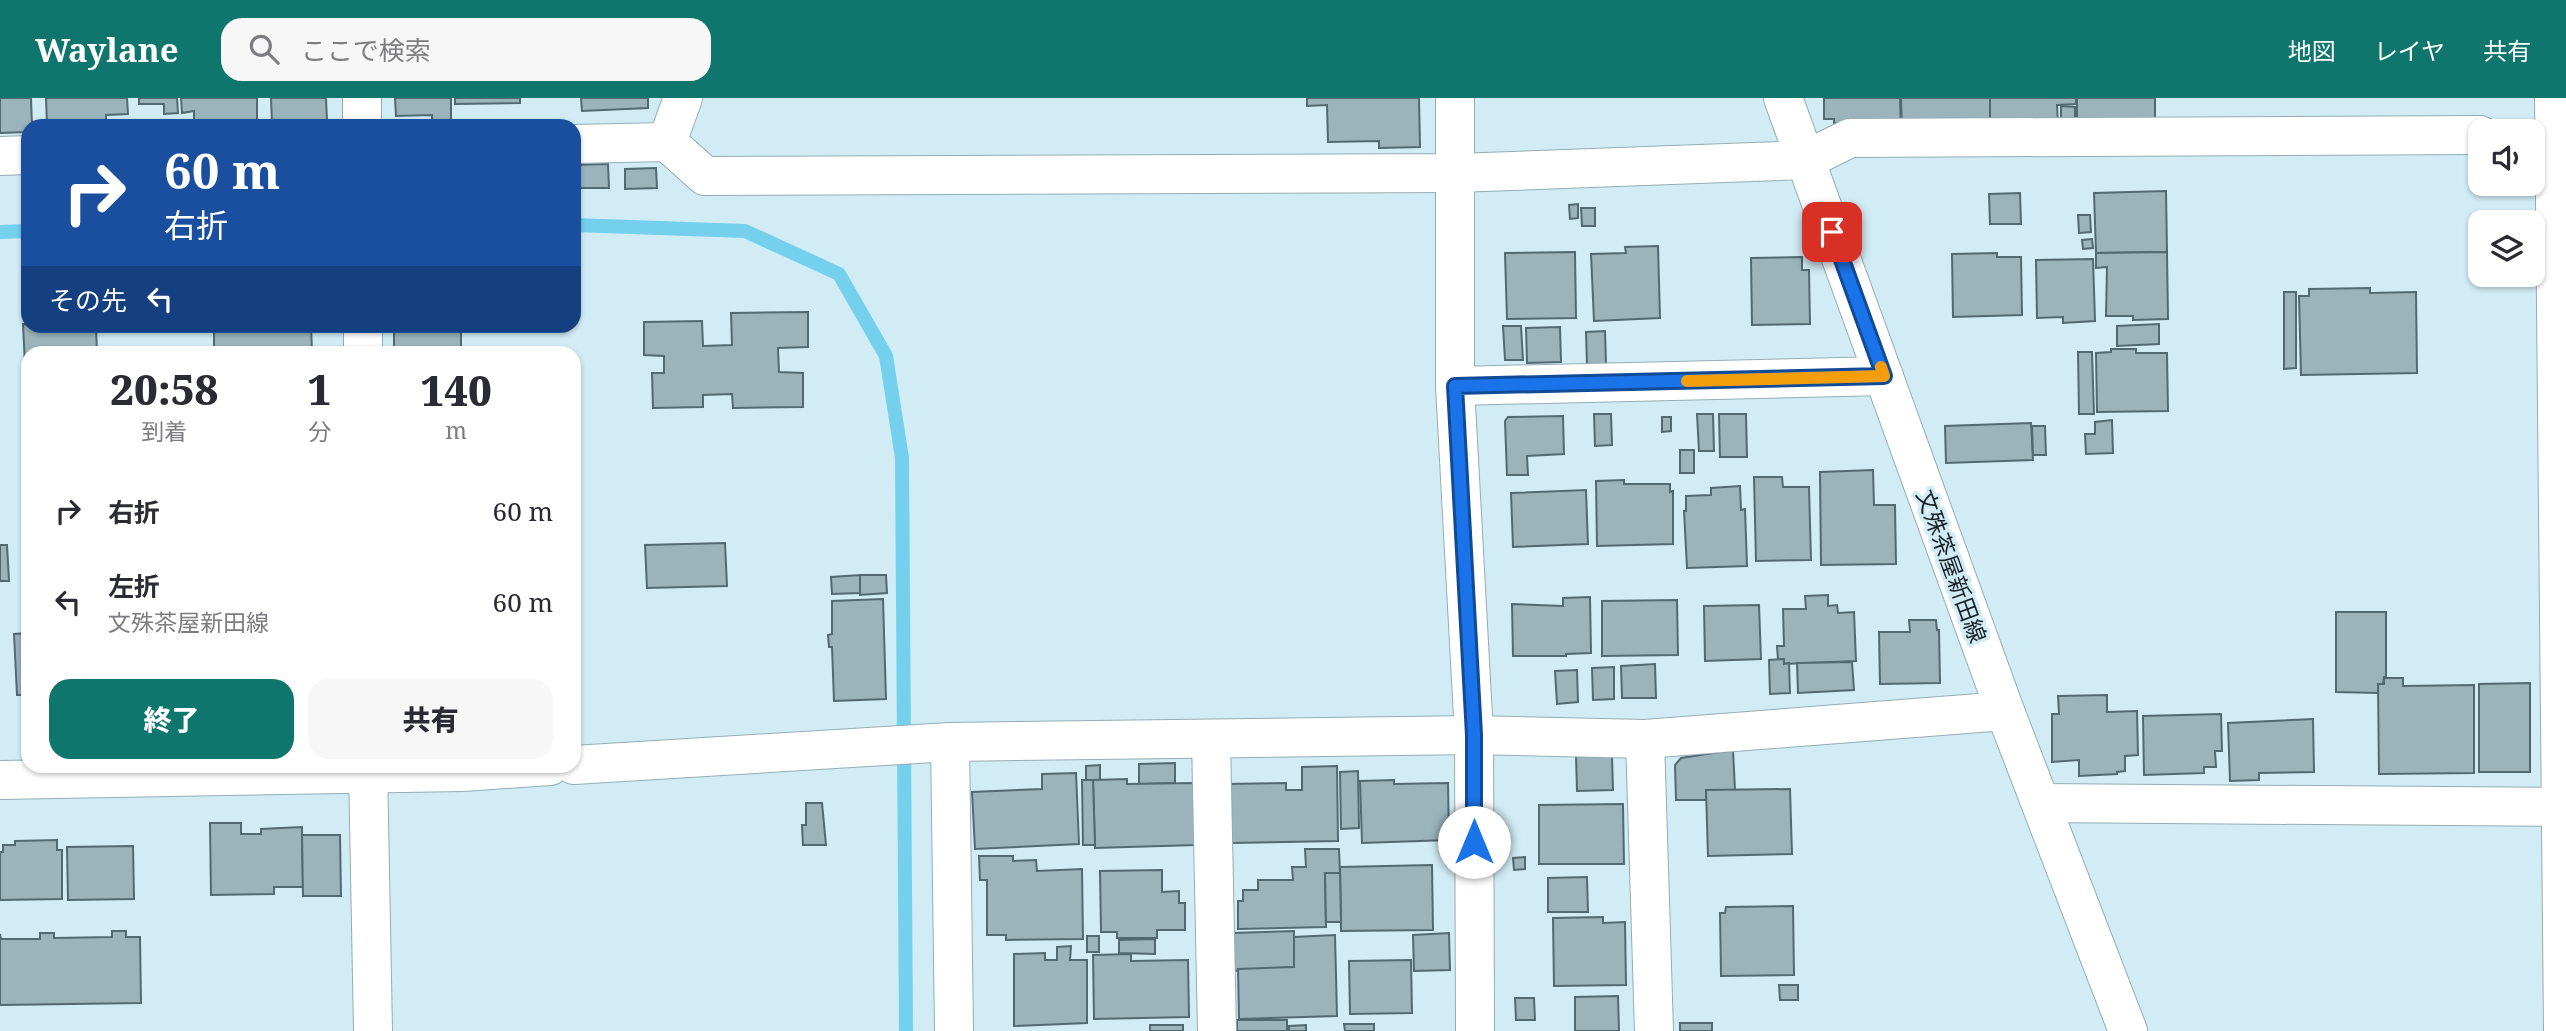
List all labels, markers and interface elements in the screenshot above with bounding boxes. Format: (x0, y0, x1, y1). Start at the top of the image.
search box (221, 18, 711, 81)
text: Waylane (35, 27, 179, 72)
icon: search (245, 30, 283, 68)
text: ここで検索 (301, 32, 431, 68)
text: 地図 (2288, 34, 2336, 67)
text: レイヤ (2374, 34, 2445, 67)
text: 共有 (2483, 34, 2531, 67)
map controls (2468, 119, 2545, 287)
button: sound (2468, 119, 2545, 196)
text: 60 m (164, 137, 280, 203)
icon: right (49, 147, 140, 238)
pin (1802, 202, 1862, 262)
text: 右折 (164, 203, 228, 246)
button: layers (2468, 210, 2545, 287)
icon: arrive (1813, 213, 1851, 251)
icon: left (141, 280, 179, 318)
text: その先 (49, 282, 127, 318)
text: 20:58 (110, 360, 218, 417)
text: 1 (308, 360, 331, 417)
text: 140 (420, 361, 492, 418)
text: m (445, 414, 467, 446)
text: 到着 (141, 415, 187, 447)
text: 分 (308, 415, 331, 447)
street label: 文殊茶屋新田線 (1909, 485, 1995, 647)
icon: right (49, 492, 87, 530)
text: 60 m (493, 493, 553, 529)
text: 右折 (108, 494, 160, 530)
text: 左折 (108, 568, 160, 604)
icon: left (49, 583, 87, 621)
text: 60 m (493, 584, 553, 620)
text: 文殊茶屋新田線 (108, 606, 269, 638)
button: 終了 (49, 679, 294, 759)
button: 共有 (308, 679, 553, 759)
position arrow (1437, 805, 1511, 879)

